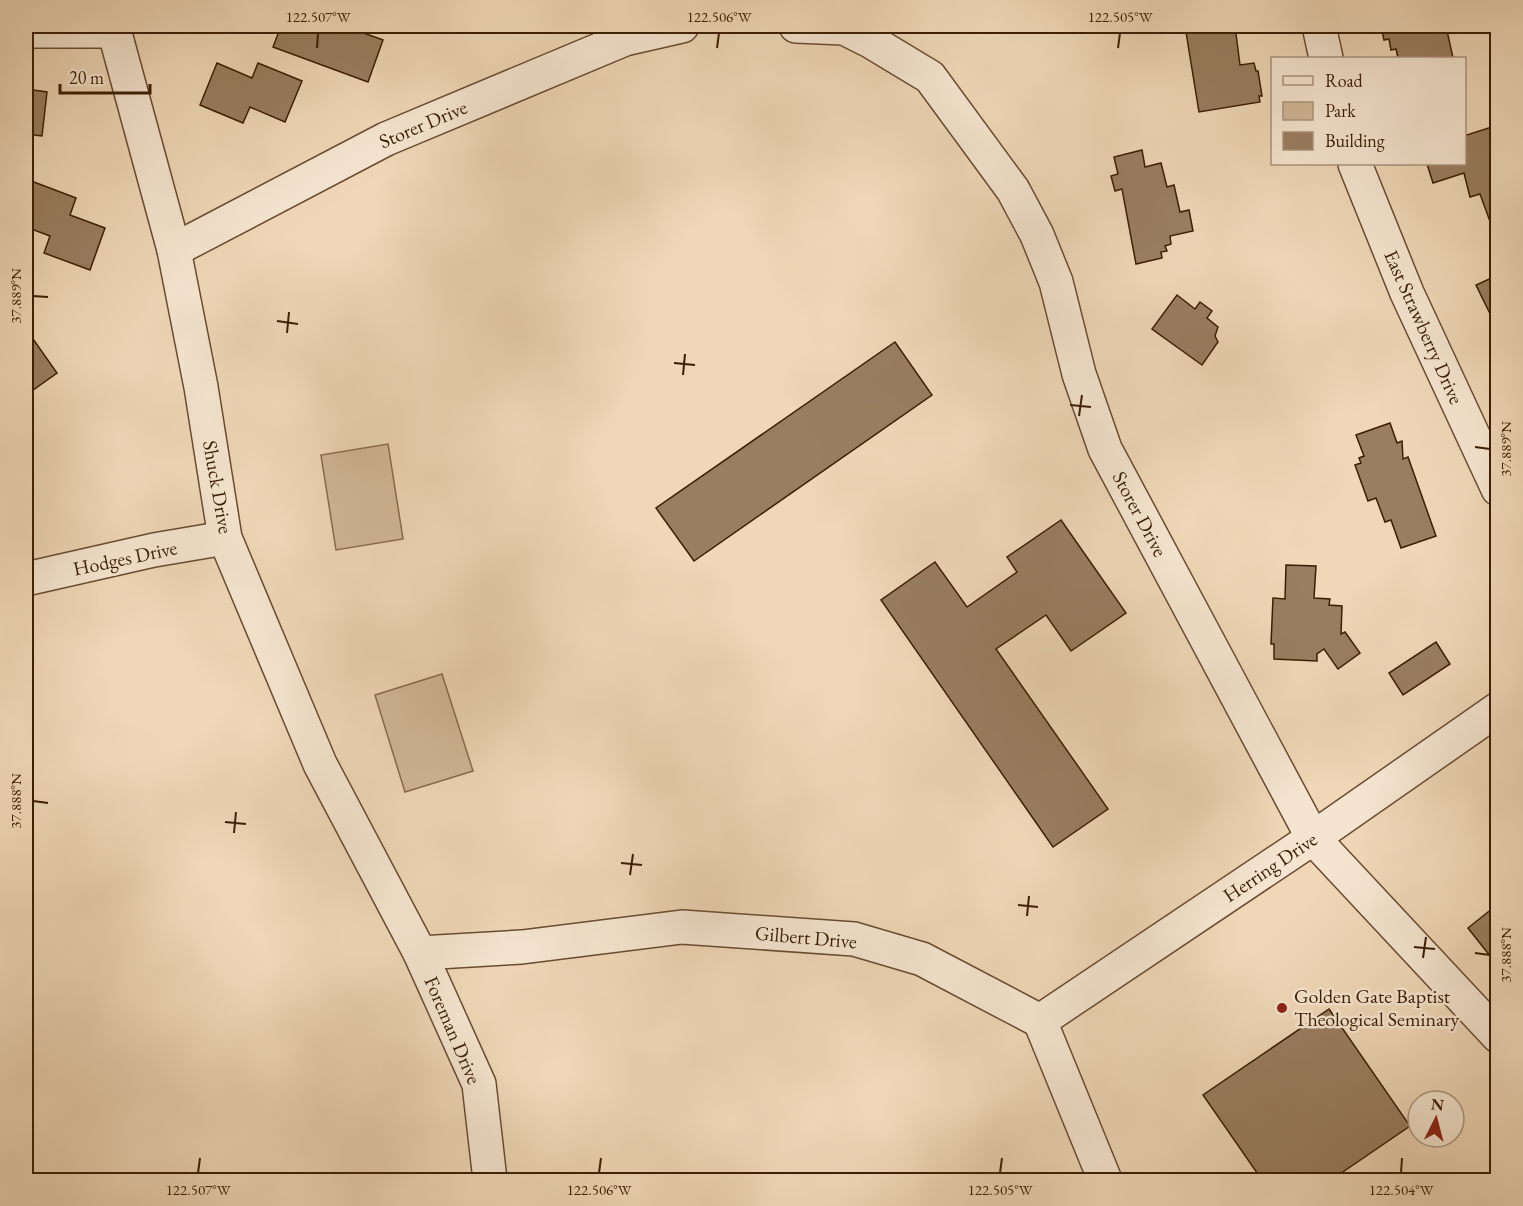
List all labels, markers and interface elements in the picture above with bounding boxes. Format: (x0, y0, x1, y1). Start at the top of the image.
text: 122.507°W (286, 7, 351, 26)
text: 122.506°W (687, 7, 752, 26)
text: 122.505°W (1088, 7, 1153, 26)
scale bar (60, 57, 150, 95)
legend (1271, 57, 1466, 165)
text: 20 m (69, 66, 104, 89)
text: Road (1325, 69, 1364, 92)
street label: Storer Drive (375, 94, 471, 154)
text: Park (1325, 99, 1356, 122)
text: Building (1325, 129, 1385, 152)
street label: East Strawberry Drive (1378, 246, 1470, 408)
text: 37.889°N (6, 268, 25, 324)
text: 37.889°N (1496, 421, 1515, 477)
street label: Shuck Drive (197, 438, 239, 536)
street label: Storer Drive (1107, 467, 1173, 561)
street label: Hodges Drive (71, 534, 180, 582)
text: 37.888°N (6, 773, 25, 829)
street label: Herring Drive (1218, 826, 1322, 908)
street label: Gilbert Drive (754, 920, 858, 954)
text: 37.888°N (1496, 927, 1515, 983)
street label: Foreman Drive (419, 972, 487, 1088)
place label: Golden Gate Baptist Theological Seminary (1294, 983, 1460, 1032)
marker: Golden Gate Baptist Theological Seminary (1275, 1001, 1289, 1015)
north arrow (1406, 1089, 1466, 1149)
text: N (1430, 1093, 1445, 1116)
text: 122.507°W (166, 1180, 231, 1199)
text: 122.506°W (567, 1180, 632, 1199)
text: 122.505°W (968, 1180, 1033, 1199)
text: 122.504°W (1369, 1180, 1434, 1199)

